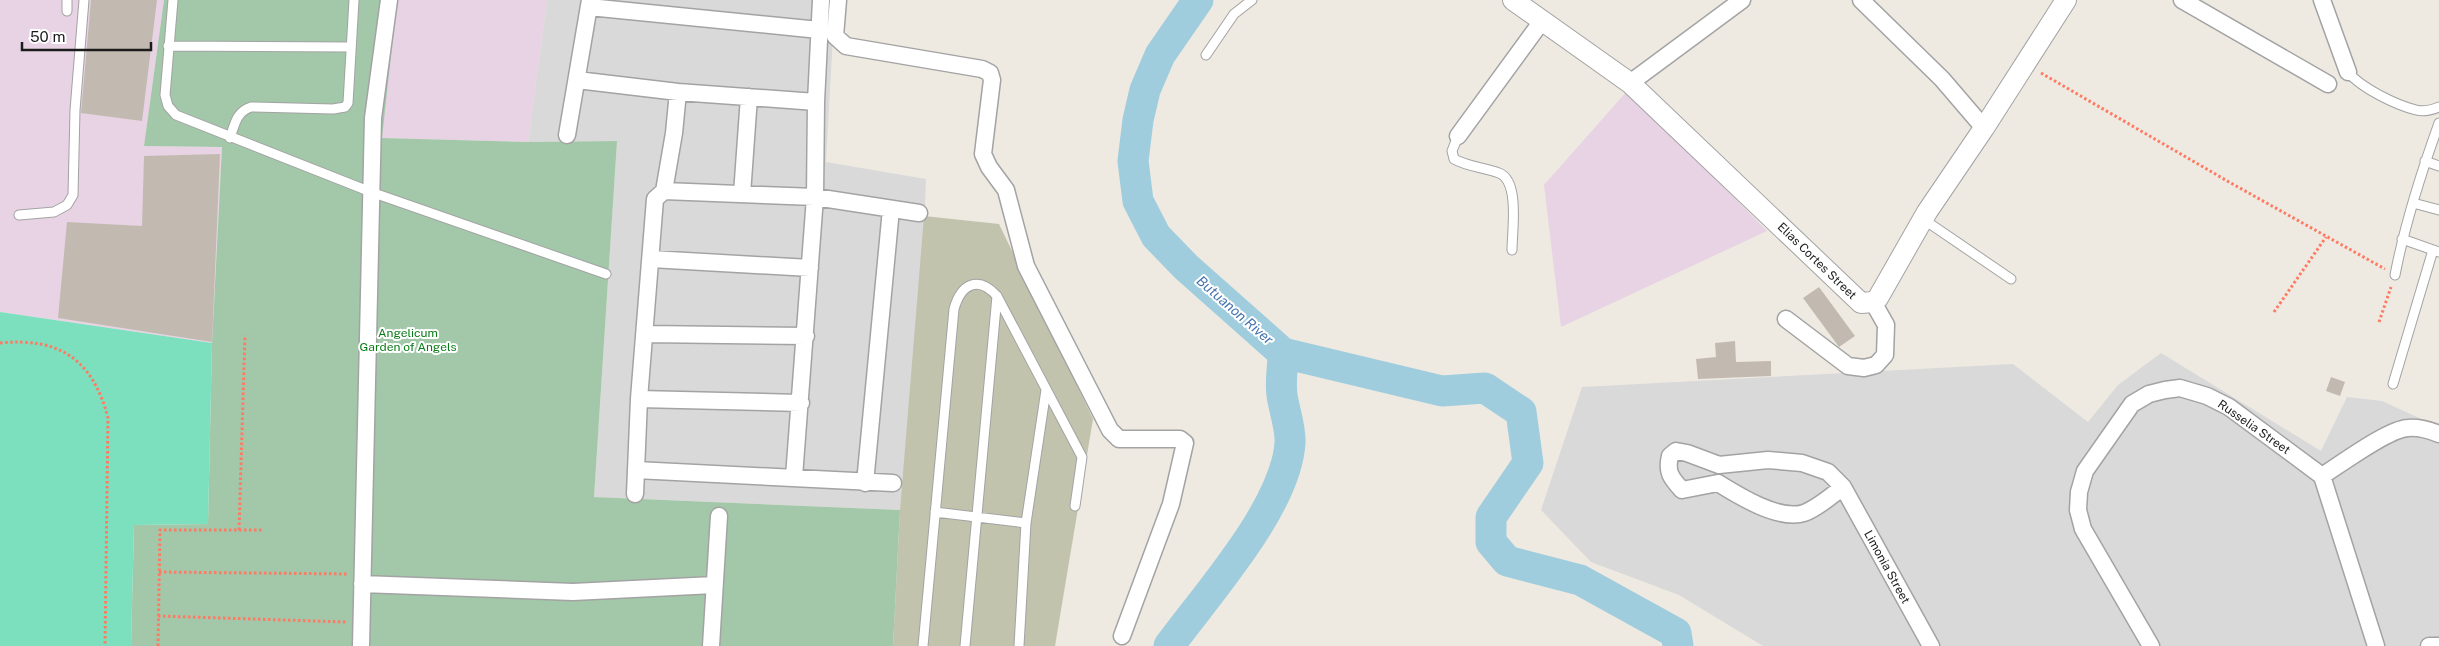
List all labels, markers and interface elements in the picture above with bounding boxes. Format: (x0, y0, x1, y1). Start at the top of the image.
scale bar (22, 20, 151, 52)
text: 50 m (30, 28, 65, 45)
street label: Elias Cortes Street (1775, 220, 1860, 302)
water label: Butuanon River (1194, 272, 1277, 348)
park label: Angelicum Garden of Angels (360, 326, 456, 354)
street label: Russelia Street (2215, 397, 2293, 457)
street label: Limonia Street (1861, 528, 1913, 606)

